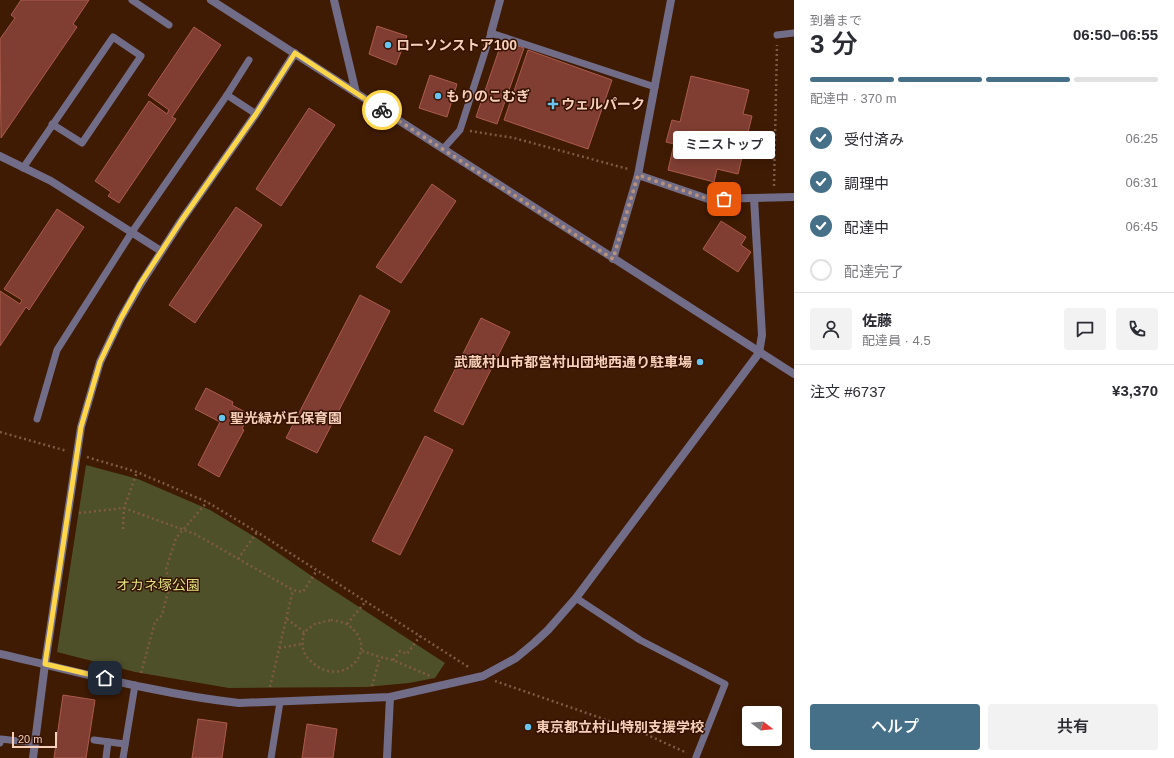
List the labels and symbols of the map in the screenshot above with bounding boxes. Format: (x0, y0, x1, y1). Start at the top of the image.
place label: ローソンストア100 (396, 37, 517, 53)
marker: ローソンストア100 (383, 40, 393, 50)
place label: もりのこむぎ (446, 88, 530, 104)
courier (362, 90, 402, 130)
marker: もりのこむぎ (433, 91, 443, 101)
place label: ウェルパーク (561, 96, 645, 112)
marker: ウェルパーク (548, 99, 558, 109)
callout: ミニストップ (673, 131, 775, 159)
pin (707, 182, 741, 216)
place label: 武蔵村山市都営村山団地西通り駐車場 (454, 354, 692, 370)
marker: 武蔵村山市都営村山団地西通り駐車場 (695, 357, 705, 367)
place label: 聖光緑が丘保育園 (230, 410, 342, 426)
marker: 聖光緑が丘保育園 (217, 413, 227, 423)
park label: オカネ塚公園 (116, 577, 200, 593)
pin (88, 661, 122, 695)
north arrow (742, 706, 782, 746)
place label: 東京都立村山特別支援学校 (536, 719, 704, 735)
marker: 東京都立村山特別支援学校 (523, 722, 533, 732)
scale bar (12, 730, 57, 749)

